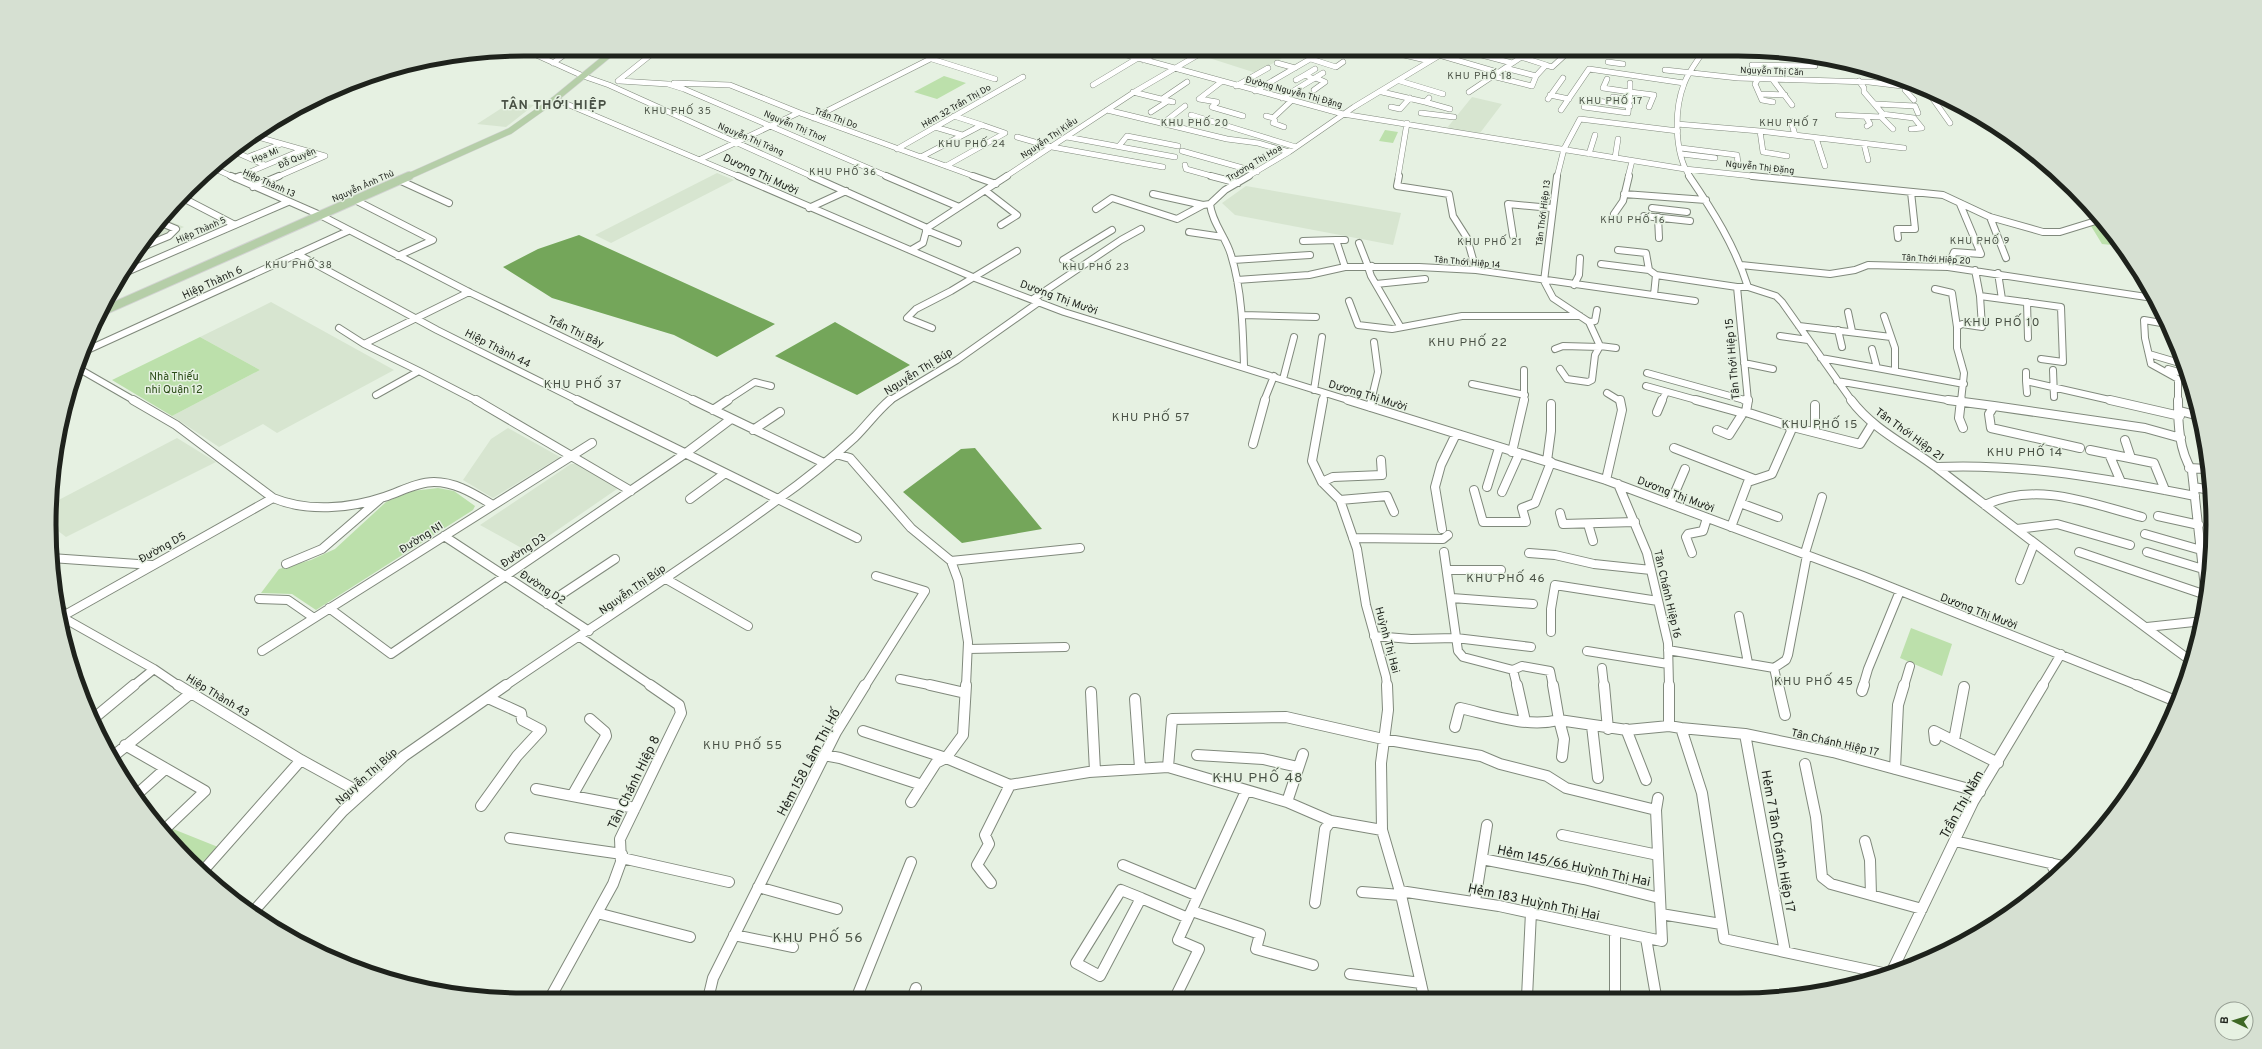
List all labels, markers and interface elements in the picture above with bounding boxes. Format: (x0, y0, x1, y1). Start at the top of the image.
street label: Nguyễn Thị Căn (1740, 64, 1804, 78)
district label: KHU PHỐ 18 (1447, 68, 1513, 83)
street label: Đường Nguyễn Thị Đặng (1244, 73, 1344, 111)
street label: Hẻm 32 Trần Thị Do (919, 81, 993, 131)
district label: KHU PHỐ 17 (1579, 93, 1643, 108)
district label: TÂN THỚI HIỆP (501, 96, 607, 114)
district label: KHU PHỐ 35 (644, 103, 712, 118)
street label: Trần Thị Do (813, 105, 859, 131)
street label: Nguyễn Thị Thơi (762, 108, 828, 144)
street label: Nguyễn Thị Kiểu (1018, 115, 1080, 161)
district label: KHU PHỐ 20 (1161, 115, 1229, 130)
district label: KHU PHỐ 7 (1759, 115, 1819, 130)
street label: Nguyễn Thị Tràng (716, 120, 786, 158)
district label: KHU PHỐ 24 (938, 136, 1006, 151)
street label: Trương Thị Hoa (1224, 142, 1284, 184)
street label: Họa Mi (250, 145, 280, 166)
street label: Đỗ Quyên (276, 145, 318, 171)
street label: Dương Thị Mười (721, 151, 801, 199)
street label: Nguyễn Thị Đặng (1725, 157, 1795, 177)
district label: KHU PHỐ 36 (809, 164, 877, 179)
street label: Hiệp Thành 13 (241, 167, 297, 200)
street label: Nguyễn Ảnh Thủ (330, 167, 396, 205)
street label: Tân Thới Hiệp 13 (1534, 179, 1553, 247)
district label: KHU PHỐ 16 (1600, 212, 1666, 227)
street label: Hiệp Thành 5 (175, 215, 228, 246)
district label: KHU PHỐ 9 (1950, 233, 2010, 248)
district label: KHU PHỐ 21 (1457, 234, 1523, 249)
street label: Tân Thới Hiệp 20 (1901, 252, 1971, 267)
street label: Tân Thới Hiệp 14 (1433, 254, 1501, 271)
district label: KHU PHỐ 38 (265, 257, 333, 272)
district label: KHU PHỐ 23 (1062, 259, 1130, 274)
street label: Hiệp Thành 6 (180, 263, 245, 303)
street label: Dương Thị Mười (1018, 277, 1099, 318)
street label: Trần Thị Bảy (545, 313, 606, 351)
district label: KHU PHỐ 10 (1963, 313, 2041, 331)
street label: Tân Thới Hiệp 15 (1722, 317, 1744, 400)
street label: Hiệp Thành 44 (462, 326, 533, 372)
district label: KHU PHỐ 22 (1428, 333, 1508, 351)
street label: Nguyễn Thị Búp (881, 344, 955, 399)
park label: Nhà Thiếu nhi Quận 12 (145, 370, 203, 397)
district label: KHU PHỐ 37 (544, 375, 622, 393)
street label: Dương Thị Mười (1327, 377, 1409, 415)
street label: Tân Thới Hiệp 21 (1872, 405, 1947, 465)
district label: KHU PHỐ 57 (1112, 408, 1190, 426)
district label: KHU PHỐ 15 (1782, 415, 1858, 433)
district label: KHU PHỐ 14 (1987, 443, 2063, 461)
street label: Dương Thị Mười (1635, 474, 1716, 516)
street label: Đường N1 (397, 519, 446, 557)
street label: Đường D5 (136, 529, 189, 567)
street label: Đường D3 (498, 531, 549, 571)
street label: Tân Chánh Hiệp 16 (1650, 549, 1684, 640)
street label: Nguyễn Thị Búp (596, 561, 669, 618)
street label: Đường D2 (517, 568, 568, 608)
district label: KHU PHỐ 46 (1466, 569, 1546, 587)
street label: Dương Thị Mười (1938, 591, 2019, 633)
street label: Huỳnh Thị Hai (1371, 606, 1403, 675)
street label: Hiệp Thành 43 (183, 671, 252, 720)
district label: KHU PHỐ 45 (1774, 672, 1854, 690)
street label: Hẻm 158 Lâm Thị Hố (774, 704, 846, 819)
street label: Tân Chánh Hiệp 17 (1790, 726, 1880, 760)
street label: Tân Chánh Hiệp 8 (605, 733, 664, 832)
district label: KHU PHỐ 55 (703, 736, 783, 754)
street label: Nguyễn Thị Búp (332, 745, 400, 808)
district label: KHU PHỐ 48 (1212, 767, 1304, 787)
street label: Trần Thị Năm (1936, 767, 1988, 842)
street label: Hẻm 7 Tân Chánh Hiệp 17 (1757, 769, 1797, 914)
street label: Hẻm 145/66 Huỳnh Thị Hai (1495, 843, 1652, 891)
street label: Hẻm 183 Huỳnh Thị Hai (1466, 881, 1601, 925)
district label: KHU PHỐ 56 (772, 927, 864, 947)
north arrow (2214, 1001, 2254, 1041)
text: B (2218, 1016, 2232, 1025)

